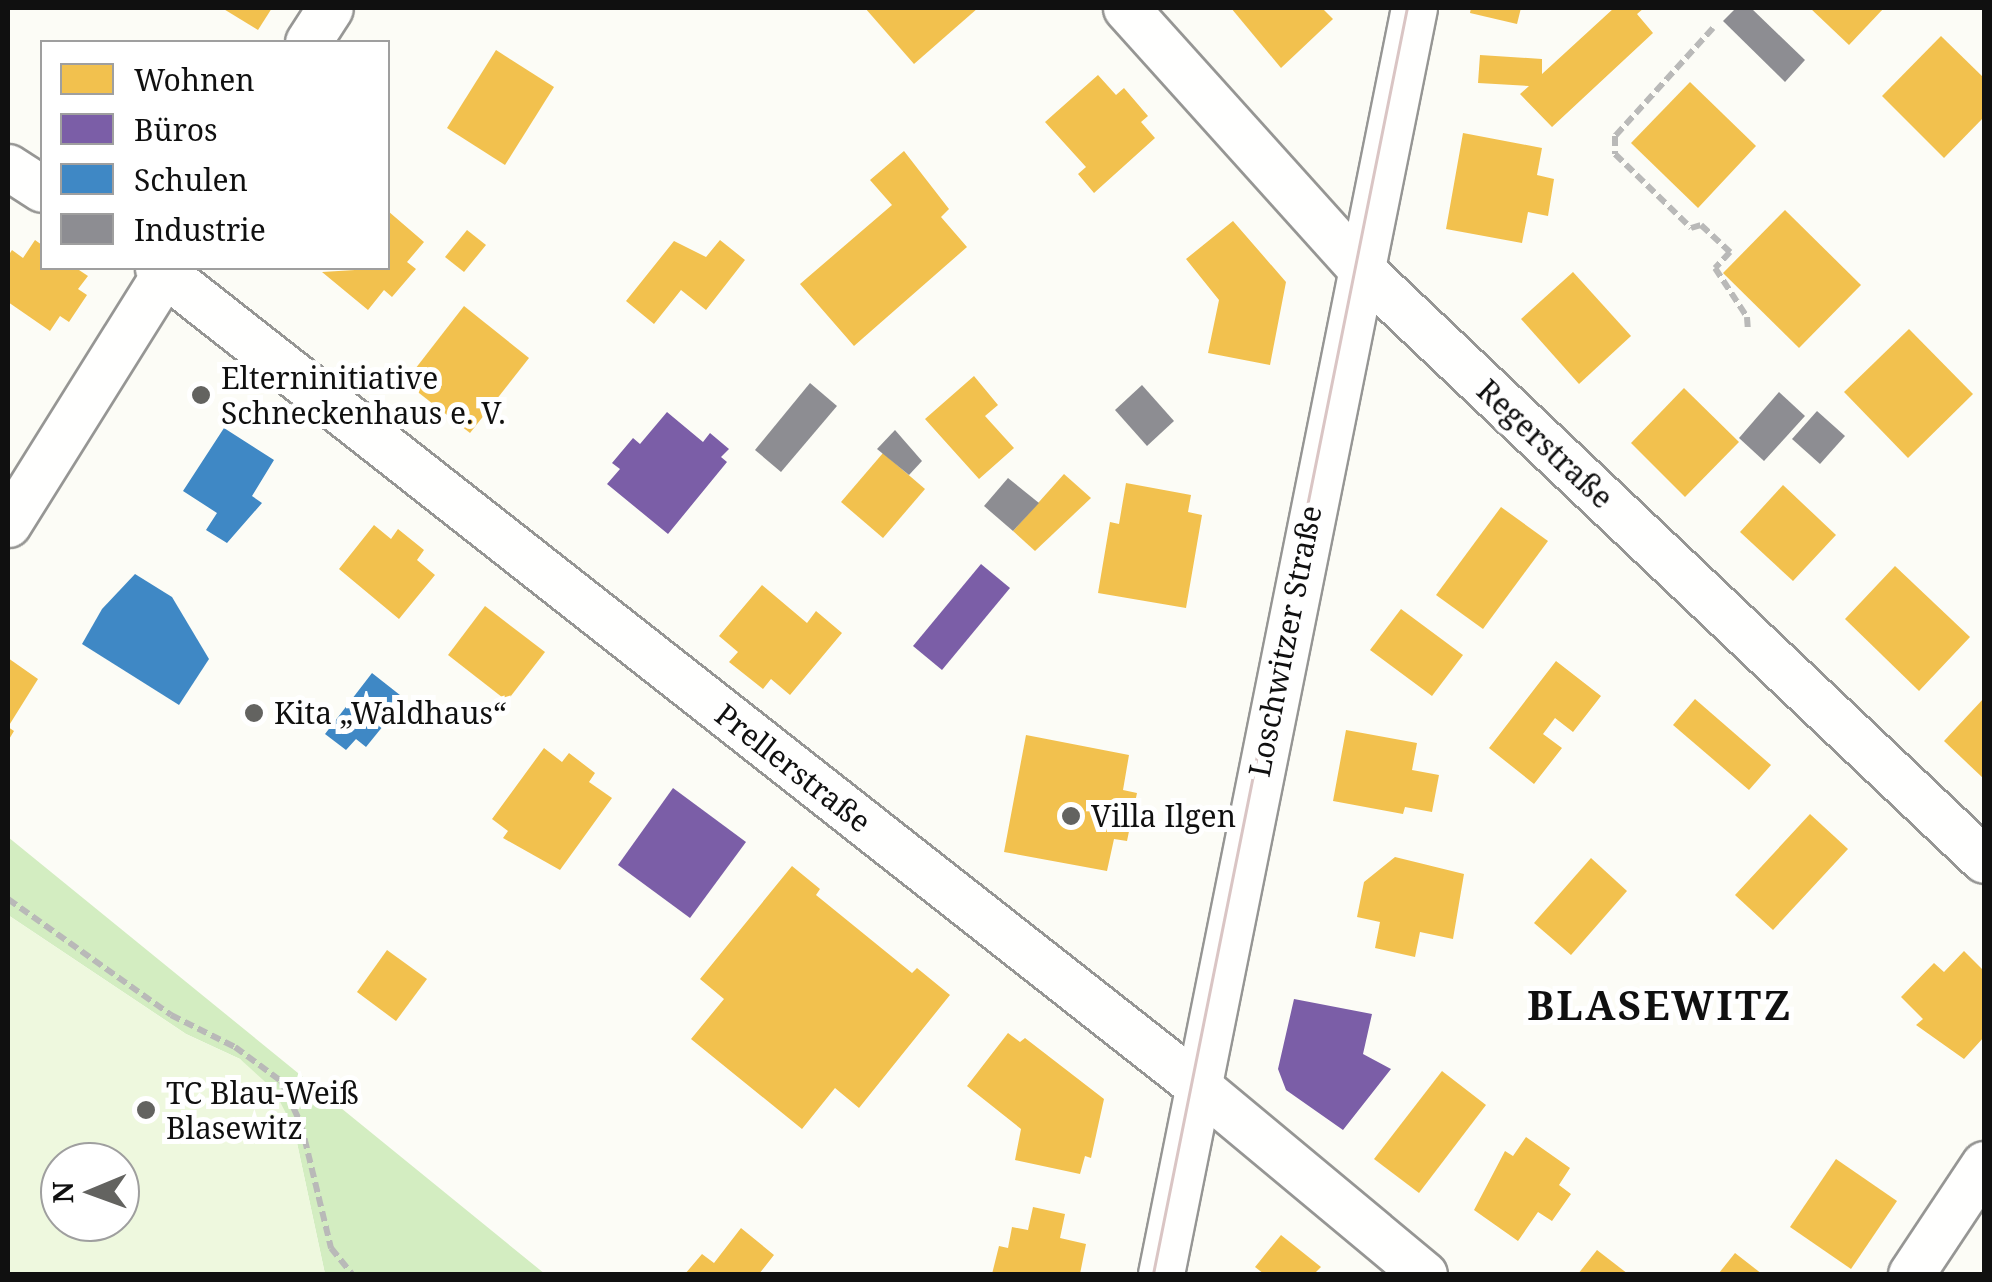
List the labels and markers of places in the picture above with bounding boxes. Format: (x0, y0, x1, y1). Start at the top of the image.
place label: Elterninitiative Schneckenhaus e. V. (221, 360, 506, 430)
marker: Elterninitiative Schneckenhaus e. V. (190, 384, 212, 406)
place label: Kita „Waldhaus“ (274, 695, 507, 731)
marker: Kita „Waldhaus“ (243, 702, 265, 724)
place label: Villa Ilgen (1091, 798, 1236, 834)
marker: Villa Ilgen (1060, 805, 1082, 827)
place label: TC Blau-Weiß Blasewitz (166, 1075, 359, 1146)
marker: TC Blau-Weiß Blasewitz (135, 1099, 157, 1121)

